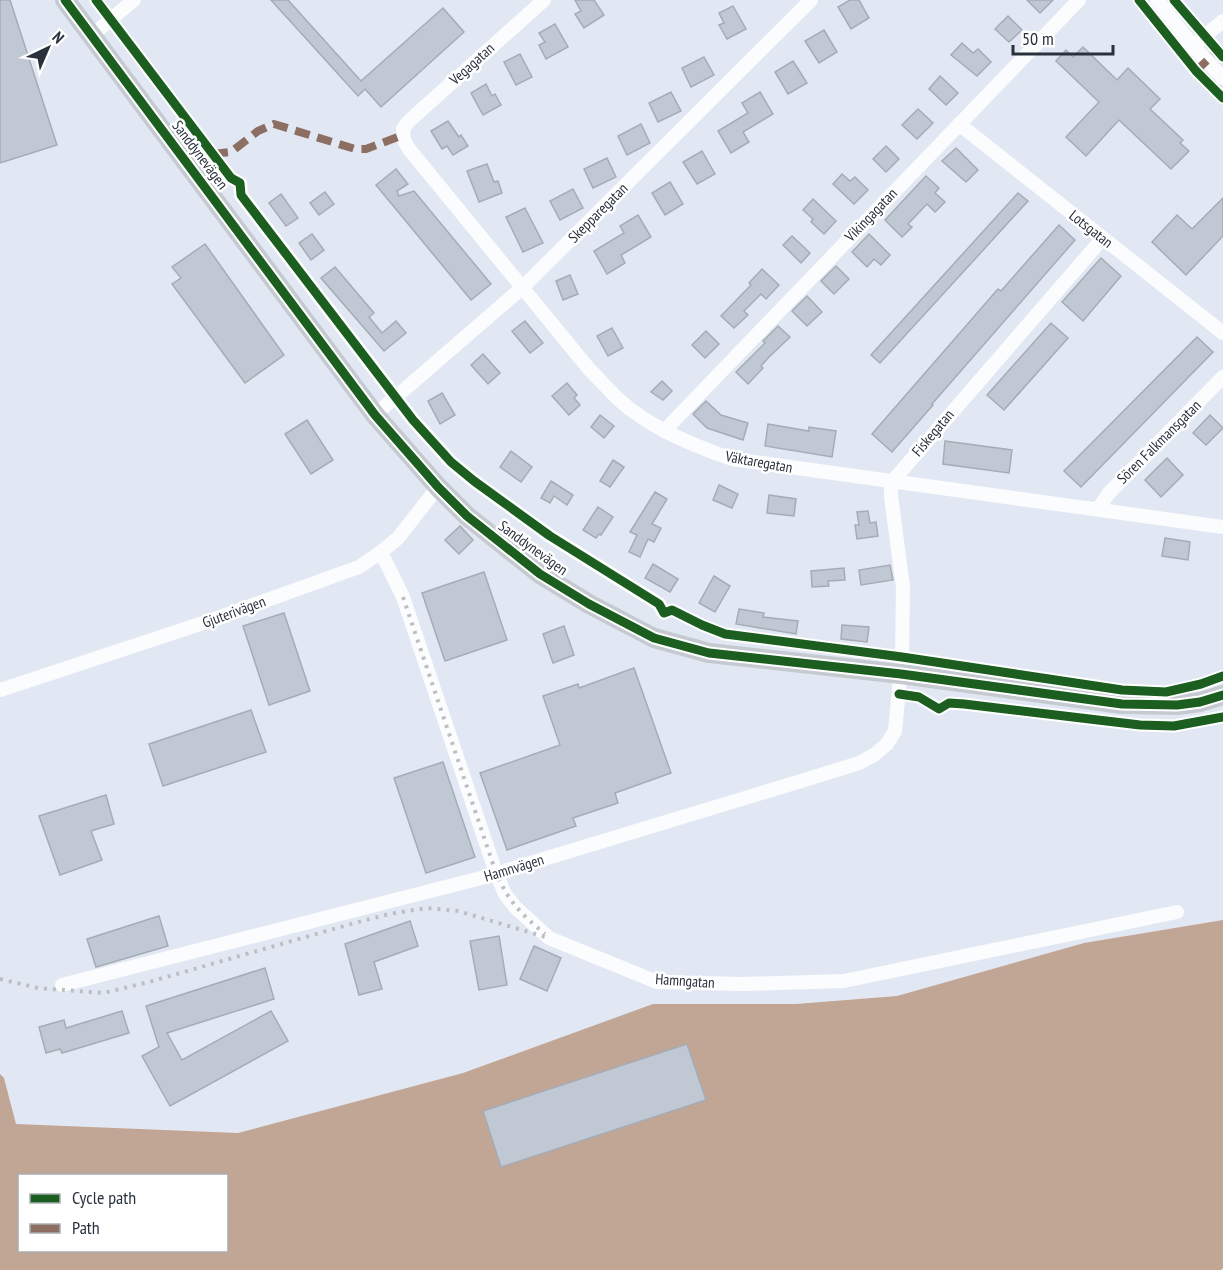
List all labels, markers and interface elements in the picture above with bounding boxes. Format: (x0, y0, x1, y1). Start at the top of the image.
north arrow (18, 18, 78, 78)
scale bar (1013, 18, 1114, 56)
text: N (48, 27, 68, 47)
text: 50 m (1022, 27, 1054, 50)
street label: Vegagatan (445, 39, 498, 89)
street label: Sanddynevägen (168, 117, 232, 193)
street label: Skepparegatan (564, 179, 631, 246)
street label: Vikingagatan (840, 184, 901, 246)
street label: Lotsgatan (1066, 206, 1117, 252)
street label: Sören Falkmansgatan (1113, 396, 1205, 488)
street label: Fiskegatan (908, 405, 958, 460)
street label: Väktaregatan (723, 446, 794, 477)
street label: Sanddynevägen (495, 516, 572, 579)
street label: Gjuterivägen (200, 591, 268, 632)
street label: Hamnvägen (482, 849, 546, 886)
street label: Hamngatan (655, 969, 715, 992)
legend (18, 1174, 228, 1252)
text: Cycle path (72, 1186, 136, 1209)
text: Path (72, 1216, 100, 1239)

